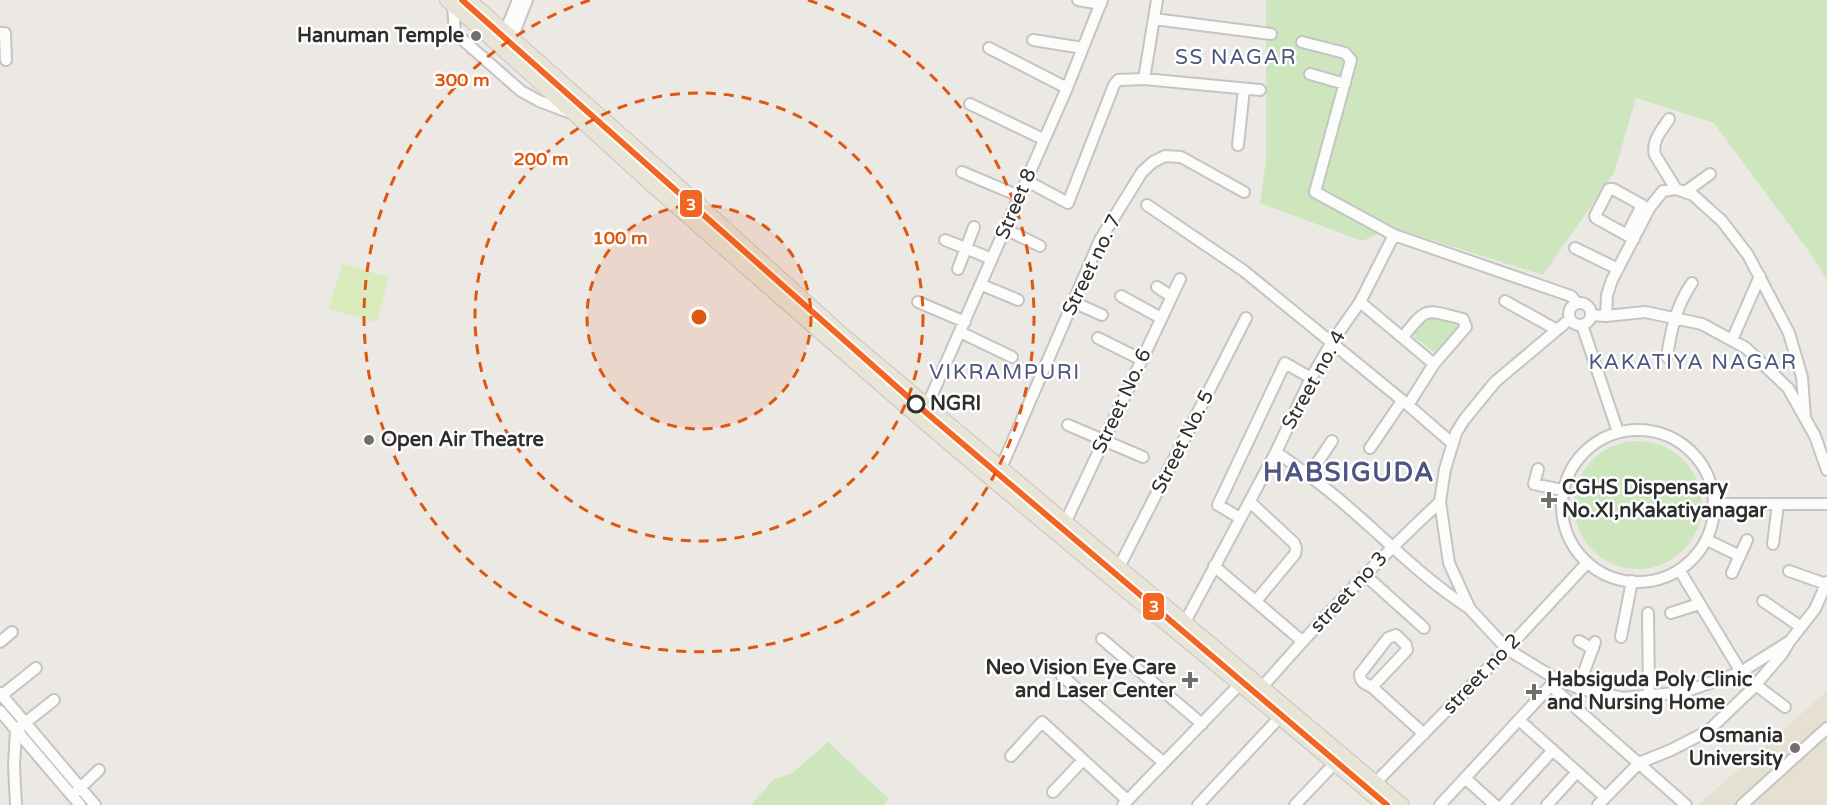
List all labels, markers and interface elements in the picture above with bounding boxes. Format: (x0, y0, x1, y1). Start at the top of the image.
place label: Hanuman Temple (297, 24, 464, 48)
marker: Hanuman Temple (469, 29, 483, 43)
district label: SS NAGAR (1175, 45, 1297, 70)
text: 300 m (434, 69, 490, 91)
text: 200 m (513, 148, 569, 170)
street label: Street 8 (990, 165, 1042, 243)
line badge: 3 (679, 189, 703, 218)
text: 3 (686, 195, 696, 215)
street label: Street no. 7 (1057, 211, 1127, 319)
text: 100 m (592, 227, 648, 249)
centre of rings (689, 307, 709, 327)
street label: Street no. 4 (1277, 326, 1351, 434)
street label: Street No. 6 (1087, 345, 1157, 457)
district label: KAKATIYA NAGAR (1588, 350, 1798, 375)
district label: VIKRAMPURI (929, 360, 1081, 385)
street label: Street No. 5 (1147, 386, 1219, 498)
place label: NGRI (930, 392, 981, 416)
marker: NGRI (907, 395, 925, 413)
place label: Open Air Theatre (381, 428, 544, 452)
marker: Open Air Theatre (362, 433, 376, 447)
district label: HABSIGUDA (1263, 457, 1435, 488)
place label: CGHS Dispensary No.XI,nKakatiyanagar (1562, 476, 1767, 523)
marker: CGHS Dispensary No.XI,nKakatiyanagar (1540, 491, 1558, 509)
street label: street no 3 (1305, 546, 1393, 638)
line badge: 3 (1142, 592, 1165, 621)
text: 3 (1149, 597, 1159, 617)
street label: street no 2 (1438, 629, 1526, 719)
place label: Neo Vision Eye Care and Laser Center (985, 656, 1176, 703)
place label: Habsiguda Poly Clinic and Nursing Home (1547, 668, 1753, 715)
marker: Neo Vision Eye Care and Laser Center (1181, 671, 1199, 689)
marker: Habsiguda Poly Clinic and Nursing Home (1525, 683, 1543, 701)
place label: Osmania University (1689, 724, 1783, 771)
marker: Osmania University (1788, 741, 1802, 755)

